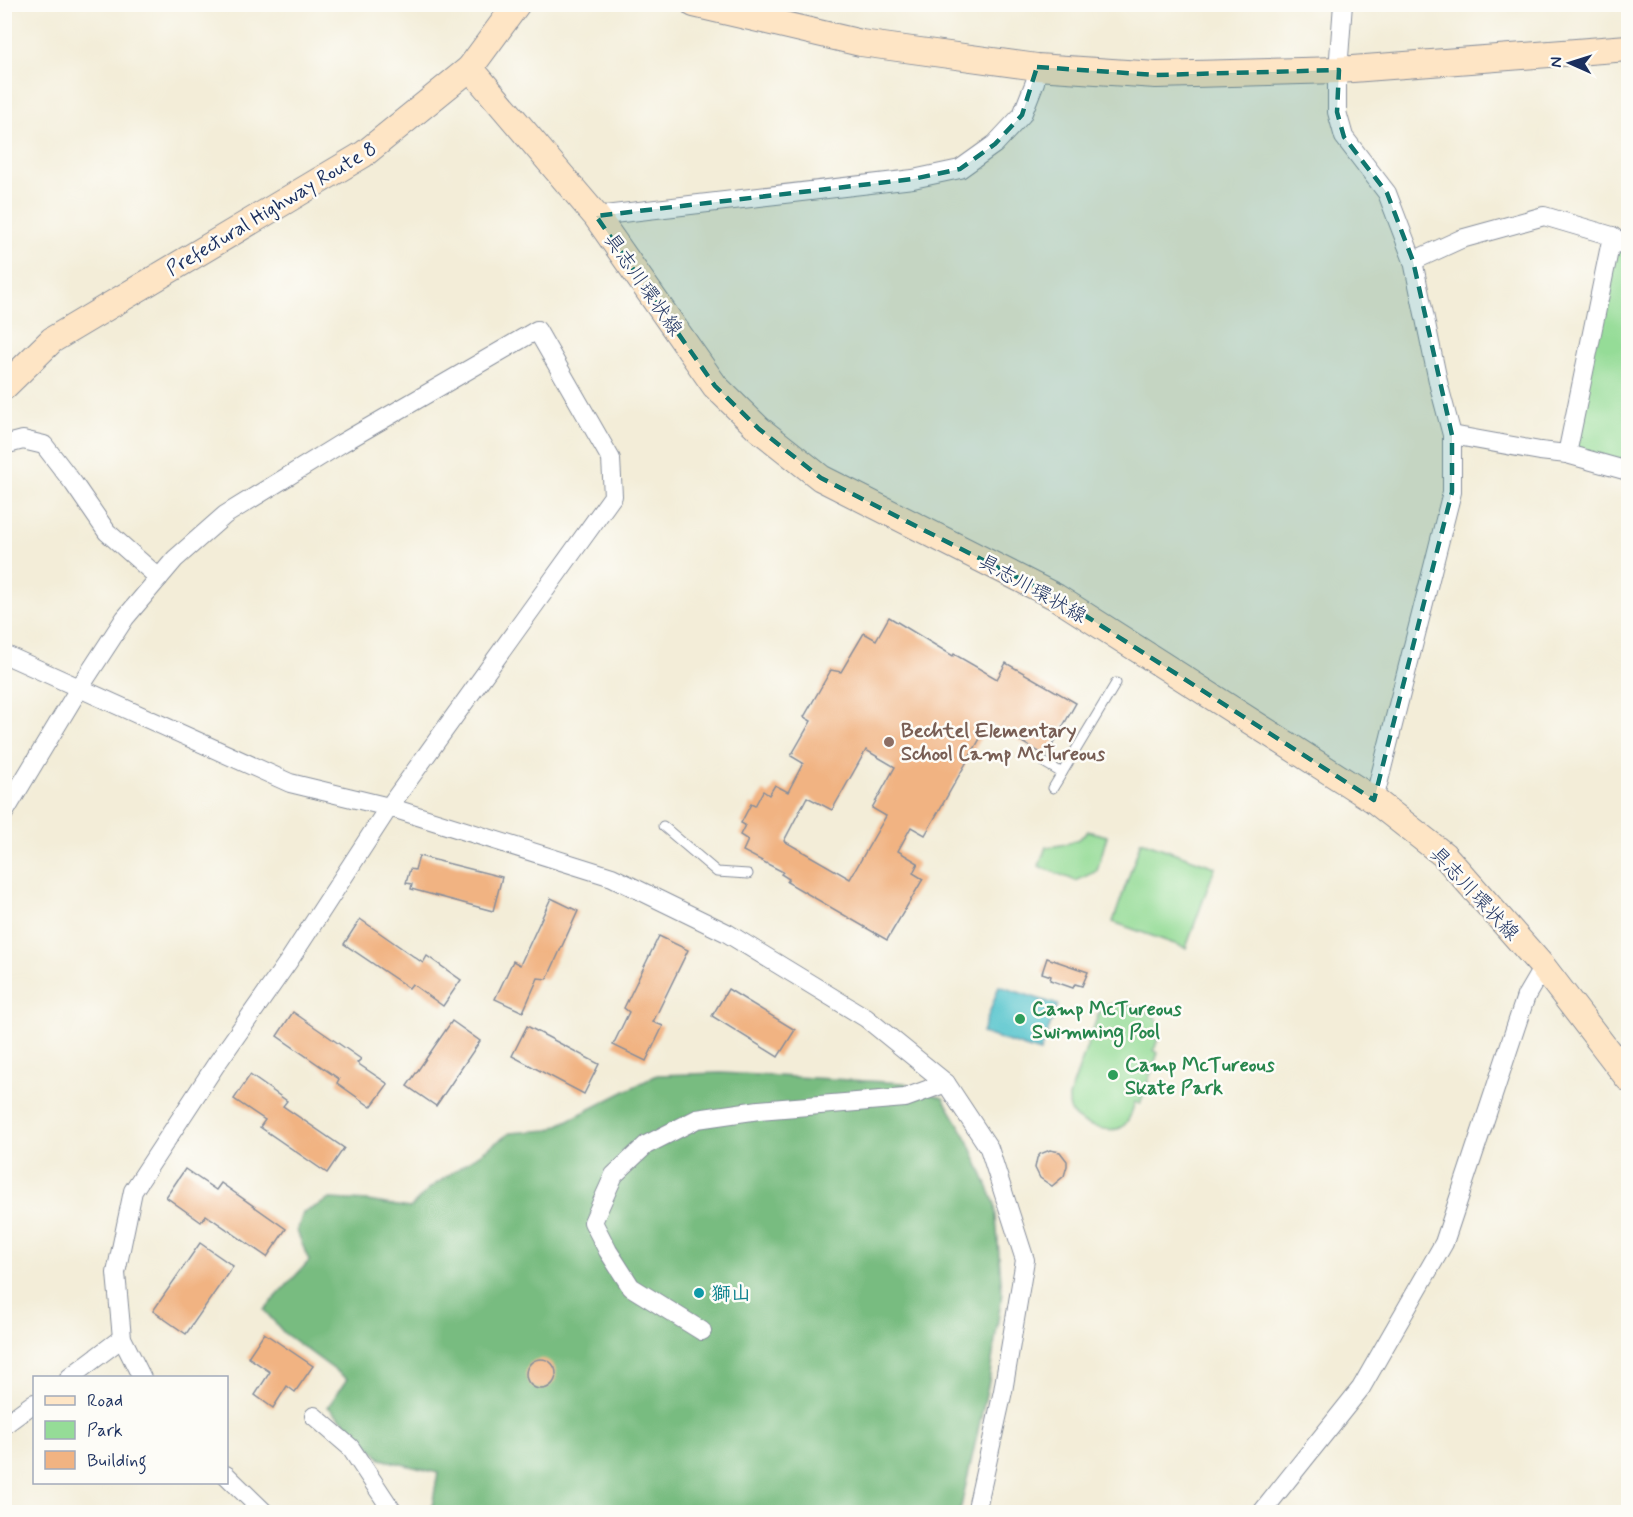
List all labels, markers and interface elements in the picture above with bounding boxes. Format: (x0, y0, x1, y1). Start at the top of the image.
north arrow (1540, 33, 1600, 93)
text: N (1546, 56, 1567, 68)
street label: Prefectural Highway Route 8 (162, 136, 382, 283)
street label: 具志川環状線 (597, 228, 688, 342)
street label: 具志川環状線 (973, 548, 1091, 630)
place label: Bechtel Elementary School Camp McTureous (901, 718, 1105, 768)
marker: Bechtel Elementary School Camp McTureous (882, 735, 896, 749)
street label: 具志川環状線 (1423, 841, 1525, 947)
place label: Camp McTureous Swimming Pool (1032, 996, 1182, 1048)
marker: Camp McTureous Swimming Pool (1013, 1012, 1027, 1026)
place label: Camp McTureous Skate Park (1125, 1052, 1275, 1102)
marker: Camp McTureous Skate Park (1106, 1068, 1120, 1082)
place label: 獅山 (711, 1281, 751, 1308)
marker: 獅山 (692, 1286, 706, 1300)
legend (33, 1376, 228, 1484)
text: Road (87, 1389, 123, 1413)
text: Park (87, 1419, 123, 1443)
text: Building (87, 1449, 147, 1475)

